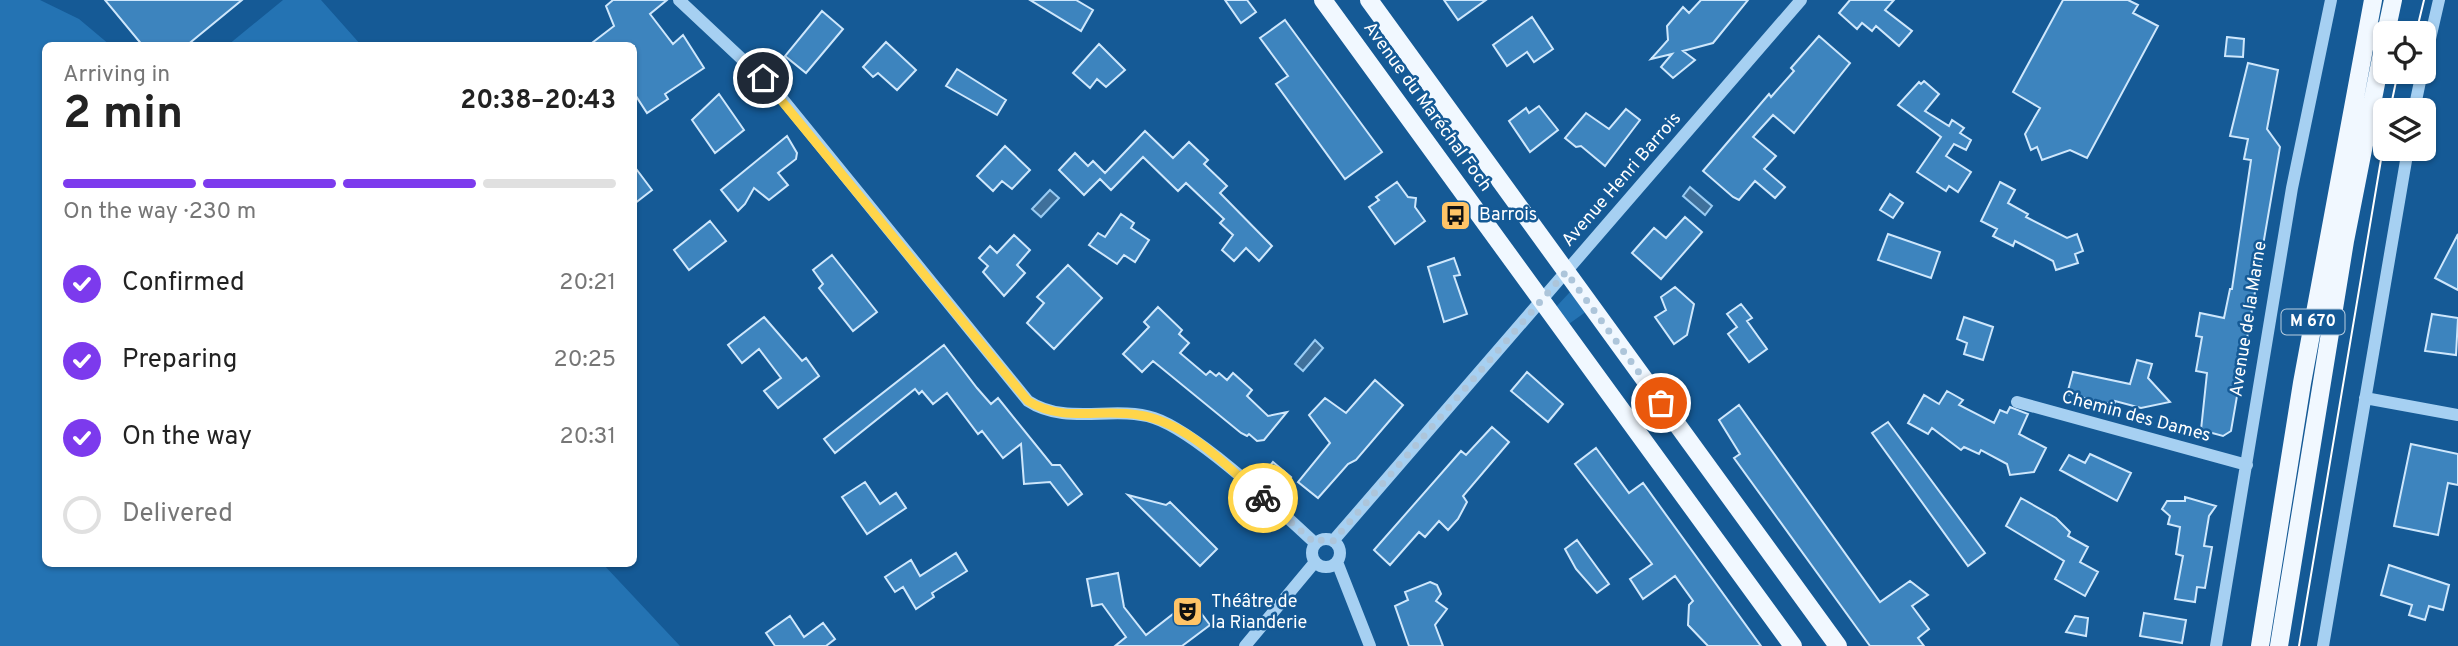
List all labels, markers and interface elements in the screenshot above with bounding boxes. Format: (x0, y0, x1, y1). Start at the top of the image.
street label: Avenue du Maréchal Foch (1358, 17, 1496, 197)
map controls (2373, 21, 2436, 161)
button: locate (2373, 21, 2436, 84)
pin (733, 48, 793, 108)
icon: home (744, 59, 782, 97)
text: Arriving in (63, 61, 170, 90)
text: 20:38–20:43 (460, 85, 616, 118)
text: 2 min (63, 86, 183, 145)
button: layers (2373, 98, 2436, 161)
street label: Avenue Henri Barrois (1557, 108, 1687, 252)
text: On the way · 230 m (63, 198, 256, 227)
bus stop icon: Barrois (1439, 198, 1473, 232)
place label: Barrois (1479, 204, 1537, 227)
street label: Avenue de la Marne (2225, 239, 2273, 399)
icon: check (63, 265, 101, 303)
text: Confirmed (122, 267, 245, 300)
text: 20:21 (559, 269, 616, 298)
road number: M 670 (2282, 310, 2344, 334)
icon: check (63, 342, 101, 380)
text: Preparing (122, 344, 237, 377)
text: 20:25 (554, 346, 616, 375)
pin (1631, 373, 1691, 433)
icon: bag (1642, 384, 1680, 422)
street label: Chemin des Dames (2059, 386, 2213, 448)
icon: check (63, 419, 101, 457)
text: On the way (122, 421, 252, 454)
text: 20:31 (560, 423, 616, 452)
courier (1228, 463, 1298, 533)
icon: bike (1244, 479, 1282, 517)
text: Delivered (122, 498, 233, 531)
place label: Théâtre de la Rianderie (1211, 591, 1307, 635)
theatre icon: Théâtre de la Rianderie (1171, 595, 1205, 629)

